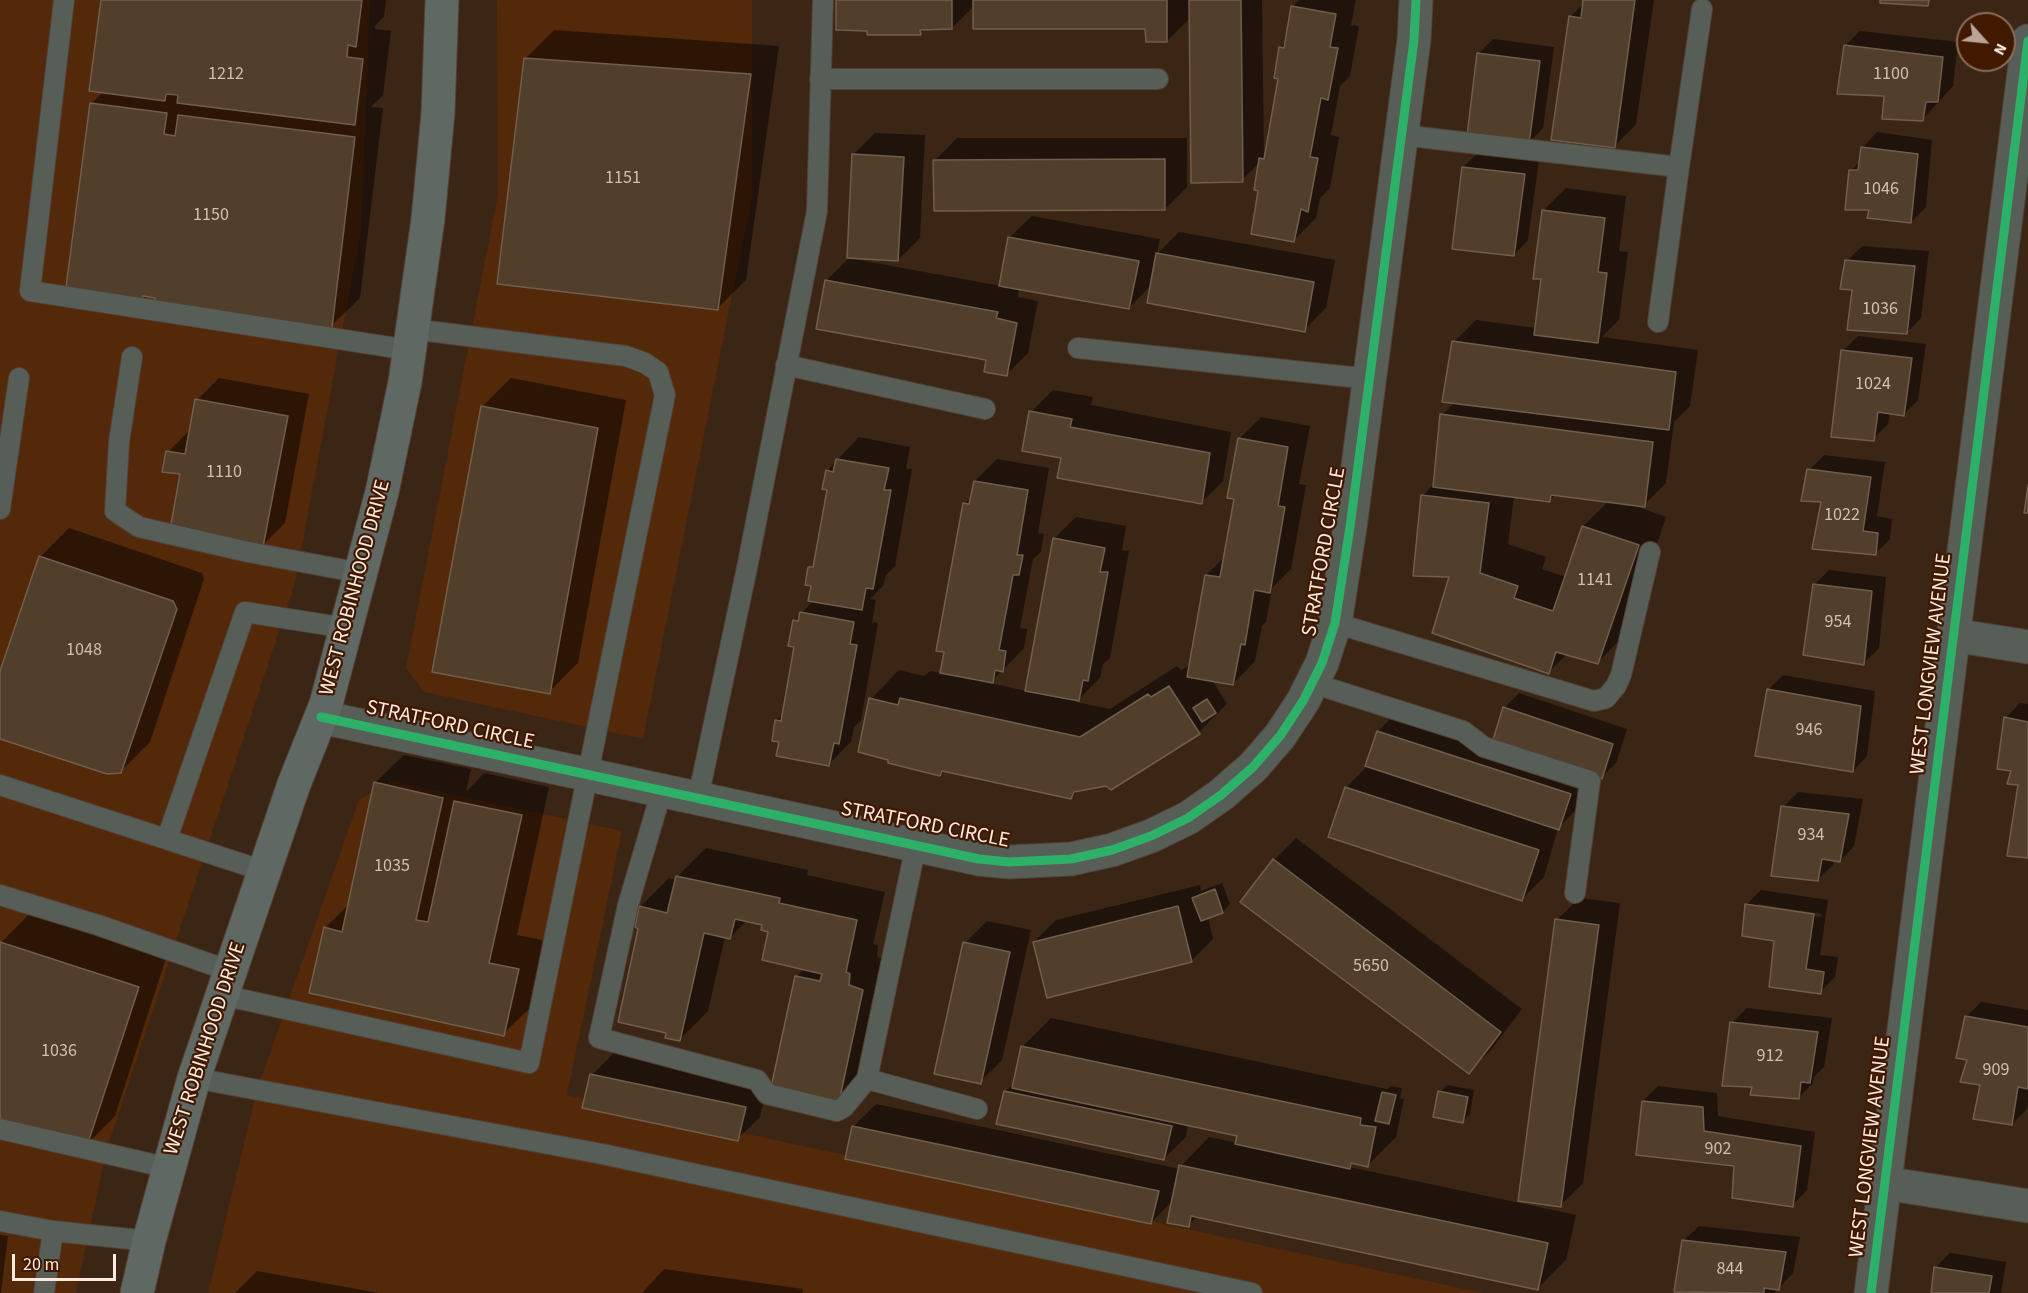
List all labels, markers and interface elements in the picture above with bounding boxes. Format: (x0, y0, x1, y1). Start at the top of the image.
north arrow (1956, 12, 2016, 72)
text: N (1988, 40, 2012, 59)
house number: 1212 (208, 64, 244, 86)
house number: 1100 (1873, 64, 1909, 86)
house number: 1151 (605, 168, 641, 190)
house number: 1046 (1863, 179, 1899, 201)
house number: 1150 (193, 205, 229, 227)
house number: 1036 (1862, 299, 1898, 321)
house number: 1024 (1855, 374, 1891, 396)
house number: 1110 (206, 462, 242, 484)
street label: STRATFORD CIRCLE (1298, 465, 1352, 639)
street label: WEST ROBINHOOD DRIVE (315, 477, 397, 699)
house number: 1022 (1824, 505, 1860, 527)
street label: WEST LONGVIEW AVENUE (1906, 552, 1958, 776)
house number: 1141 (1577, 570, 1613, 592)
house number: 954 (1825, 612, 1851, 634)
house number: 1048 (66, 640, 102, 662)
street label: STRATFORD CIRCLE (364, 696, 536, 756)
house number: 946 (1796, 720, 1822, 742)
street label: STRATFORD CIRCLE (839, 797, 1011, 855)
house number: 934 (1798, 825, 1824, 847)
house number: 1035 (374, 856, 410, 878)
street label: WEST ROBINHOOD DRIVE (160, 939, 252, 1159)
house number: 5650 (1353, 956, 1389, 978)
street label: WEST LONGVIEW AVENUE (1845, 1035, 1897, 1259)
house number: 1036 (41, 1041, 77, 1063)
house number: 912 (1757, 1046, 1783, 1068)
house number: 909 (1983, 1060, 2009, 1082)
house number: 902 (1705, 1139, 1731, 1161)
scale bar (15, 1242, 118, 1280)
text: 20 m (23, 1252, 59, 1277)
house number: 844 (1717, 1259, 1743, 1281)

